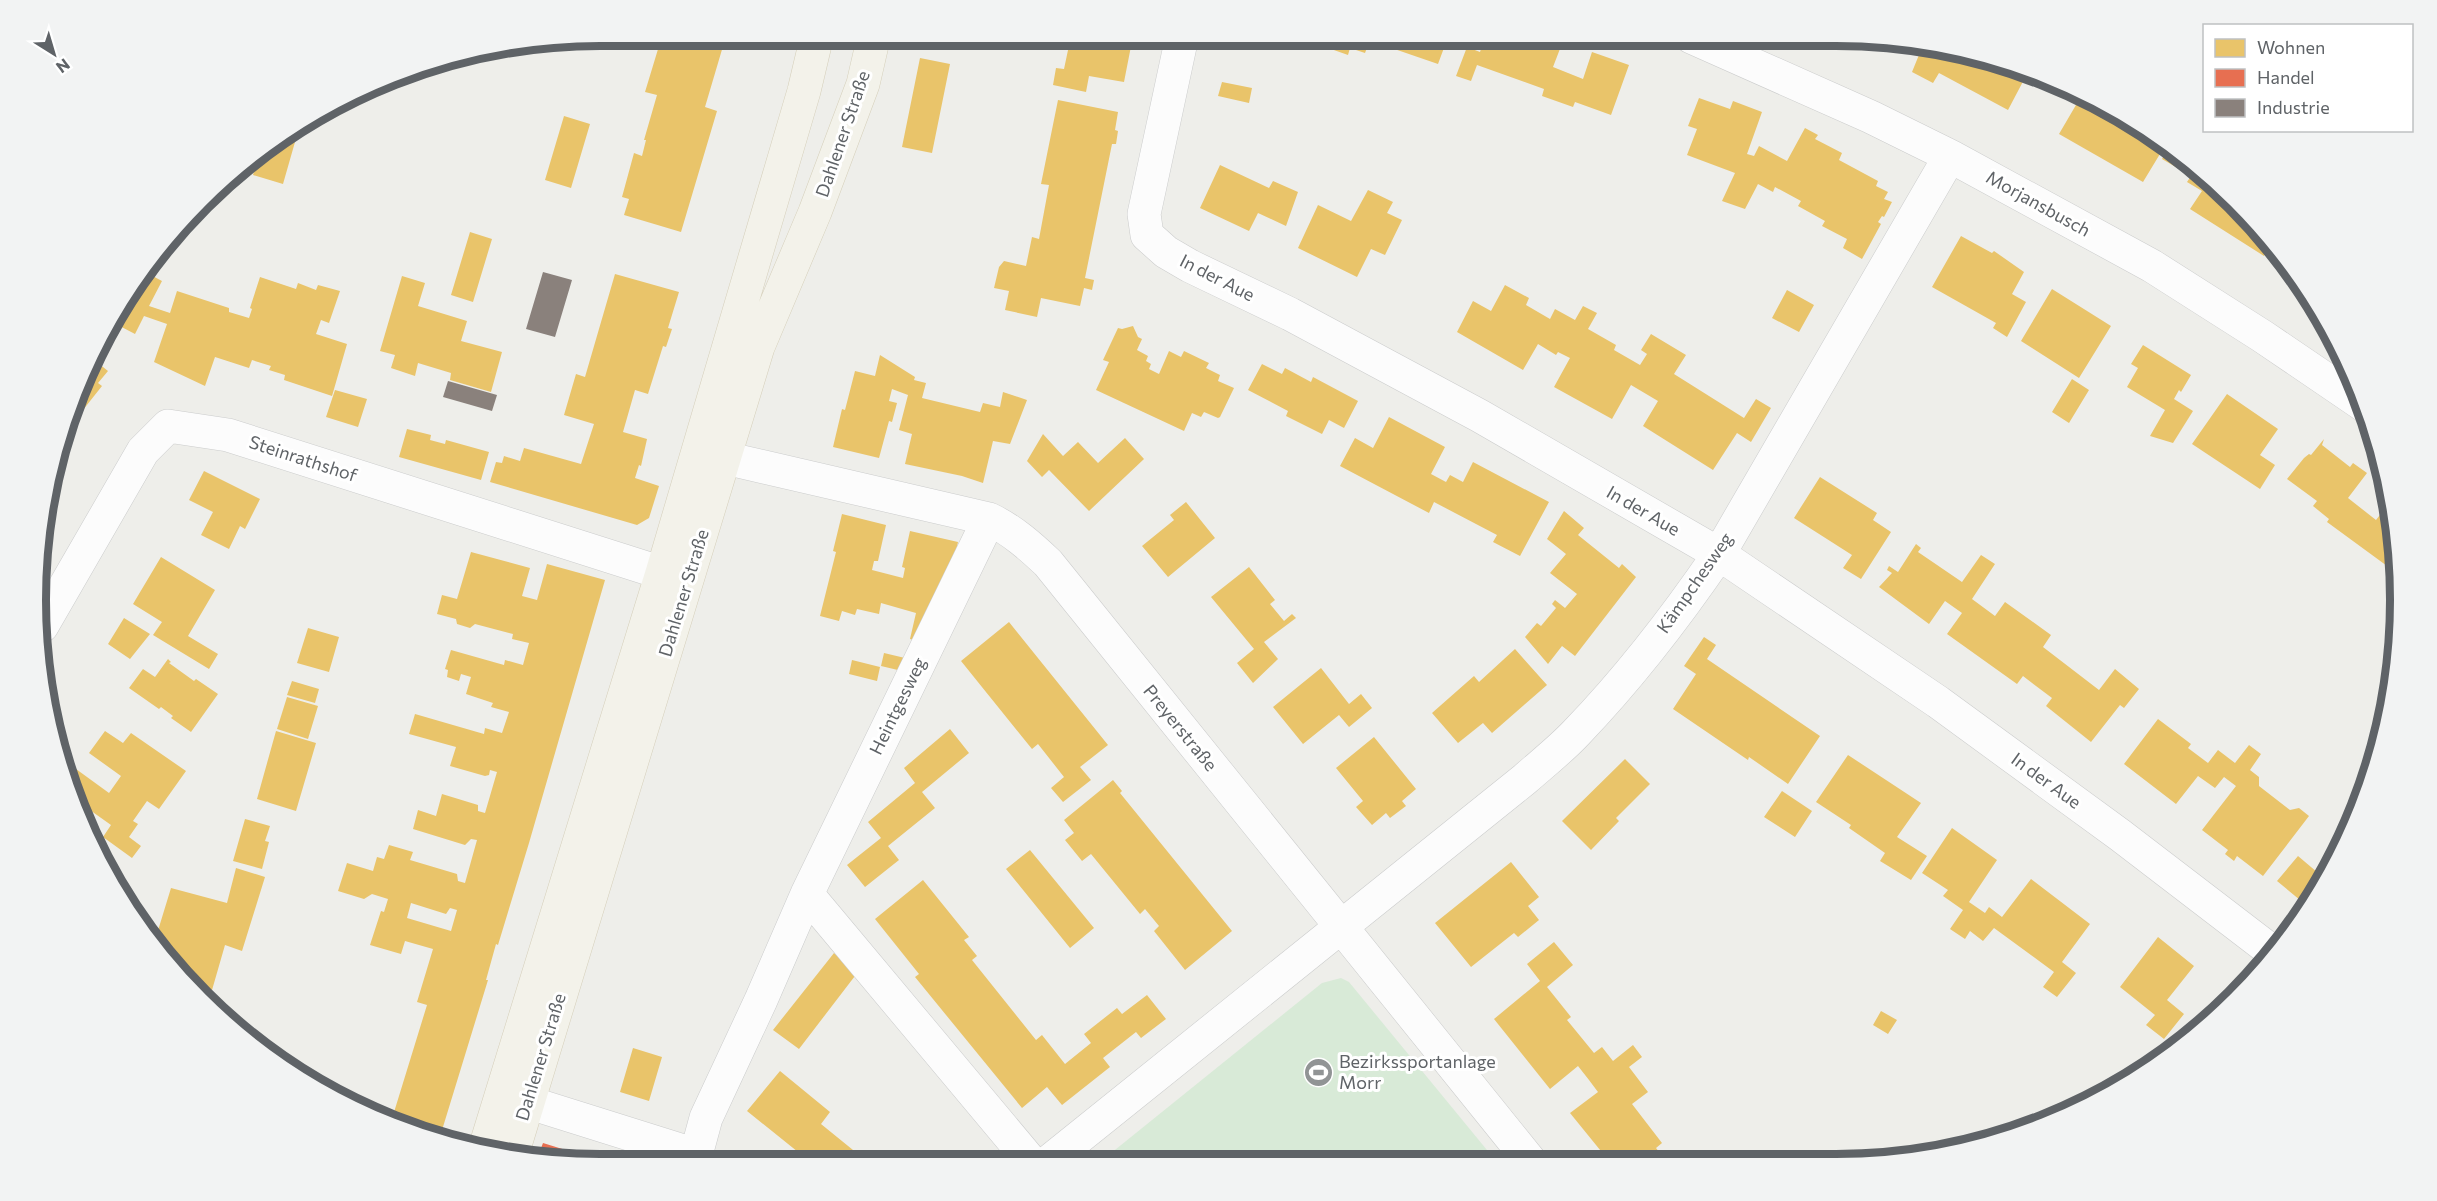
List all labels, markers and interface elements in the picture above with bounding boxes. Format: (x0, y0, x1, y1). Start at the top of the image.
north arrow (24, 24, 84, 84)
legend (2203, 24, 2413, 132)
text: Wohnen (2257, 36, 2325, 58)
text: N (53, 55, 74, 78)
text: Handel (2257, 66, 2315, 88)
street label: Dahlener Straße (810, 68, 874, 200)
text: Industrie (2257, 96, 2330, 118)
street label: Morjansbusch (1983, 165, 2094, 241)
street label: In der Aue (1176, 249, 1259, 305)
street label: Steinrathshof (246, 430, 361, 486)
street label: In der Aue (1603, 480, 1684, 540)
street label: Dahlener Straße (653, 526, 713, 659)
street label: Kämpchesweg (1651, 528, 1737, 637)
street label: Heintgesweg (864, 653, 930, 758)
street label: Preyerstraße (1139, 680, 1222, 775)
street label: In der Aue (2007, 747, 2086, 813)
street label: Dahlener Straße (510, 990, 570, 1123)
place label: Bezirkssportanlage Morr (1339, 1050, 1496, 1093)
sports icon: Bezirkssportanlage Morr (1302, 1056, 1334, 1088)

